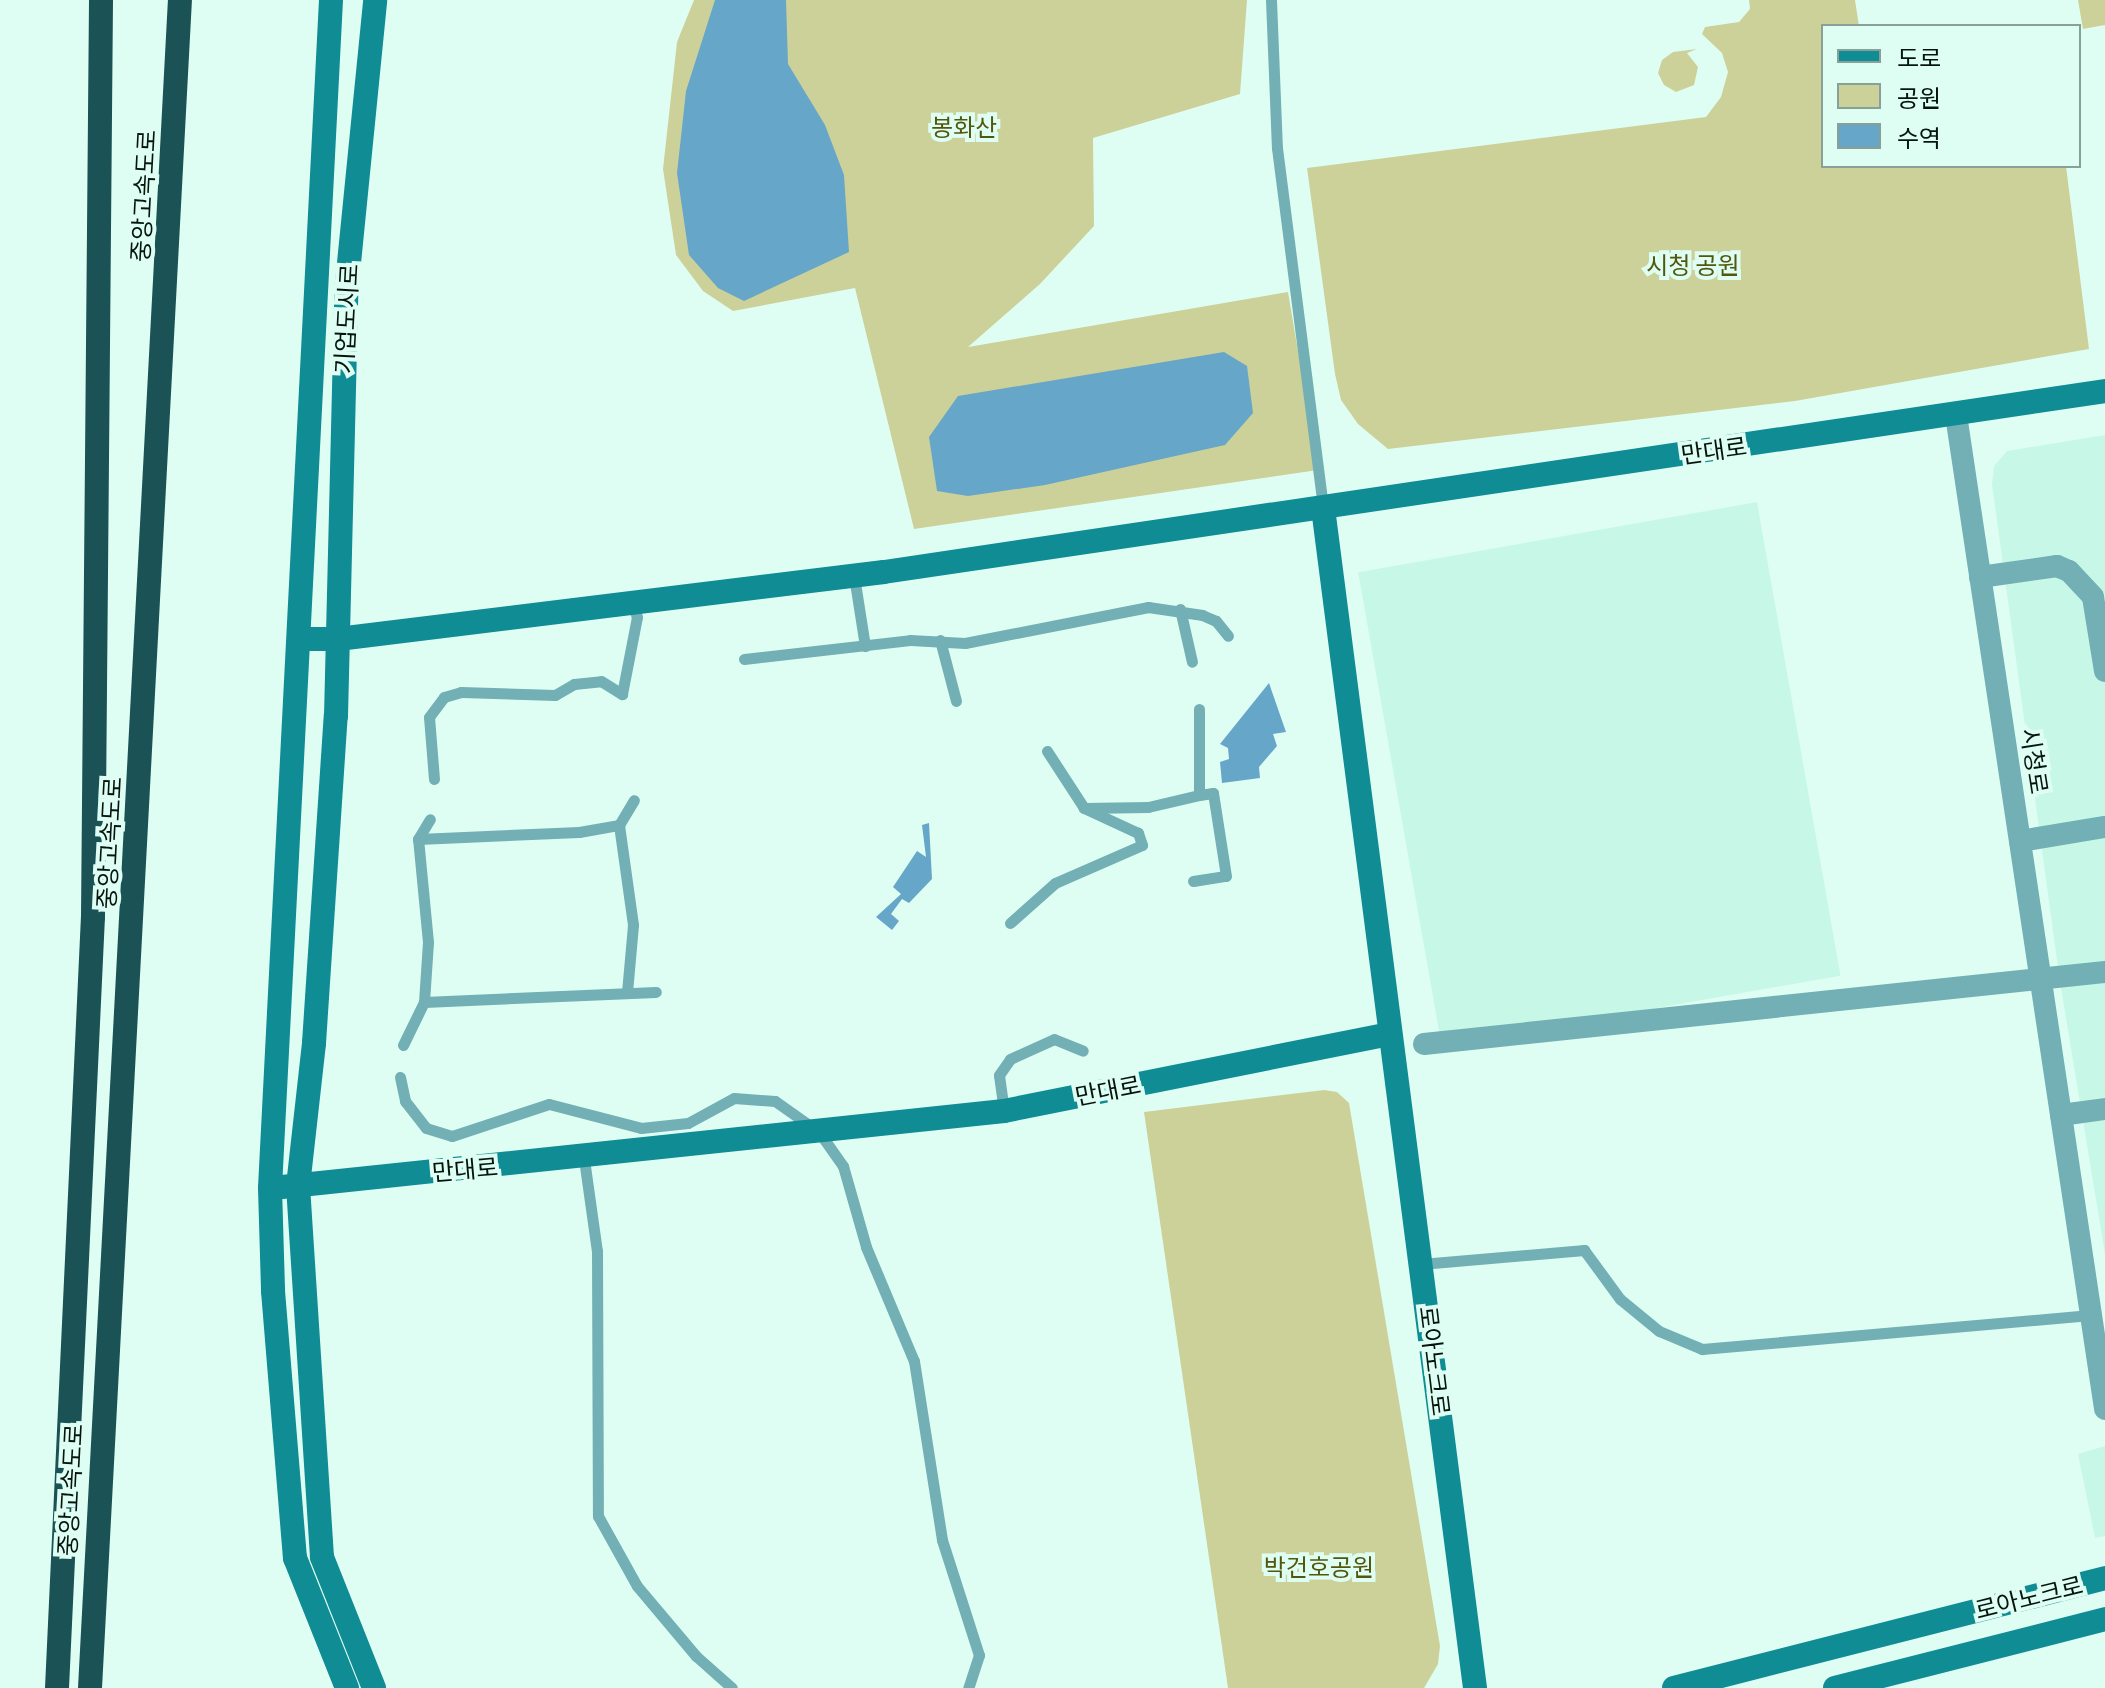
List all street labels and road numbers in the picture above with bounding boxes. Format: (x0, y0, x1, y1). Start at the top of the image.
street label: 중앙고속도로 (126, 129, 162, 263)
street label: 기업도시로 (330, 263, 364, 375)
street label: 만대로 (1679, 432, 1749, 470)
street label: 시청로 (2015, 726, 2053, 796)
street label: 중앙고속도로 (92, 776, 128, 910)
street label: 만대로 (1073, 1071, 1143, 1111)
street label: 만대로 (431, 1153, 499, 1187)
street label: 로아노크로 (1413, 1304, 1455, 1418)
street label: 중앙고속도로 (53, 1423, 89, 1557)
street label: 로아노크로 (1972, 1571, 2086, 1625)

